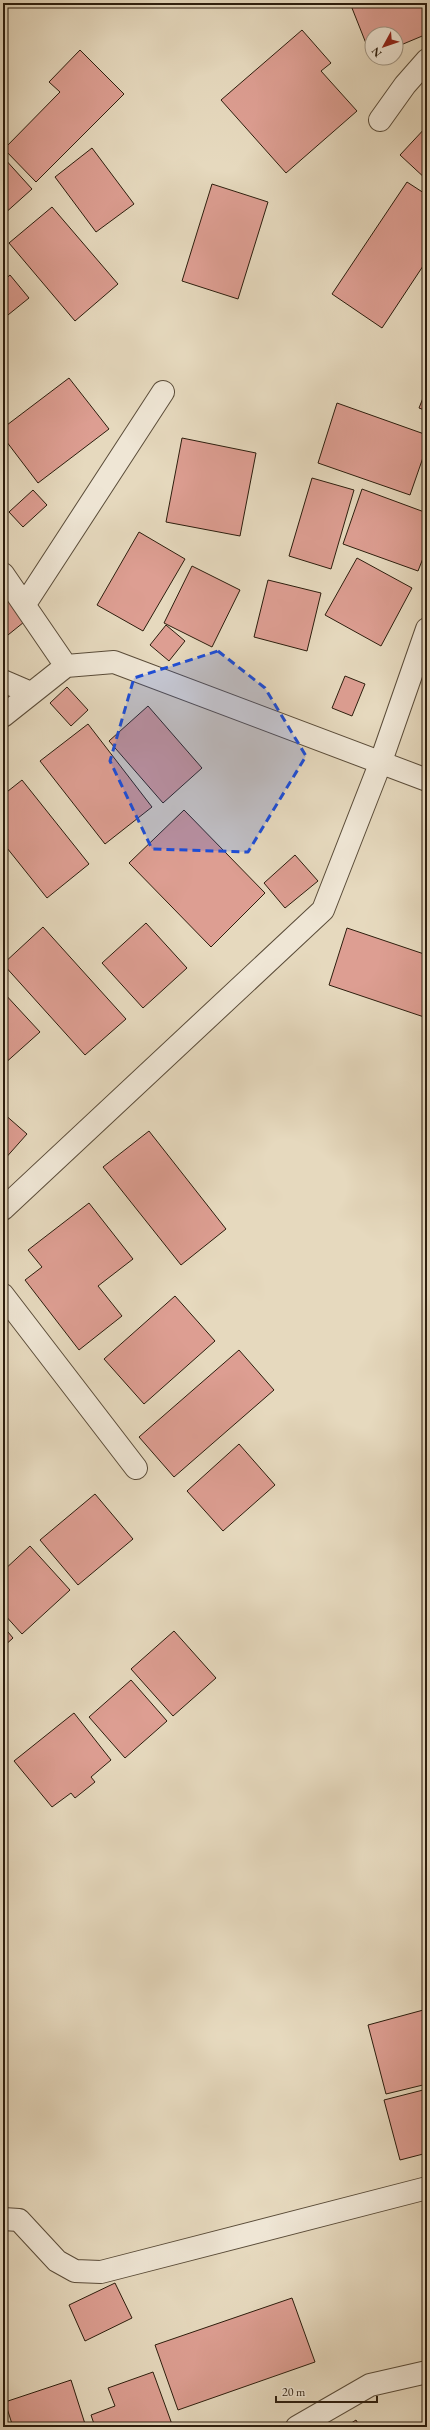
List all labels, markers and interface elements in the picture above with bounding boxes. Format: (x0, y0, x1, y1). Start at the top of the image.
north arrow (364, 26, 404, 66)
text: N (368, 44, 385, 60)
scale bar (276, 2378, 377, 2404)
text: 20 m (282, 2384, 306, 2400)

